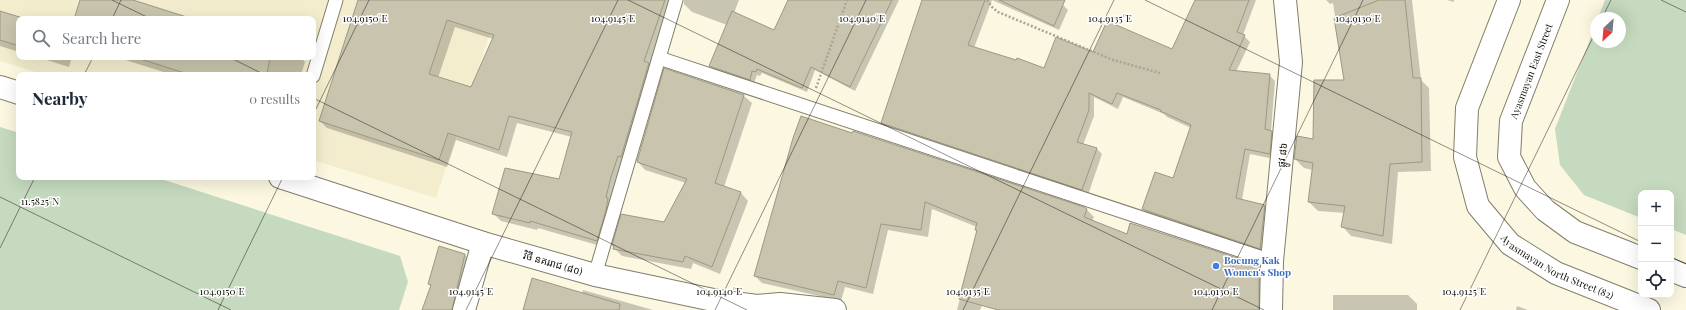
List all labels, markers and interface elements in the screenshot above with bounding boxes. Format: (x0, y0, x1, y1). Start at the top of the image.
text: 104.9150°E (342, 11, 388, 25)
text: 104.9145°E (591, 11, 635, 25)
text: 104.9140°E (839, 11, 885, 25)
text: 104.9135°E (1088, 11, 1132, 25)
text: 104.9130°E (1335, 11, 1381, 25)
north arrow (1590, 12, 1626, 48)
search box (16, 16, 316, 60)
street label: Ayasmayan East Street (1506, 21, 1556, 122)
icon: search (30, 27, 52, 49)
text: Search here (62, 28, 141, 48)
text: Nearby (32, 87, 87, 109)
text: 0 results (249, 90, 300, 107)
street label: ផ្លូវ ៨៦ (1274, 142, 1293, 168)
map controls (1638, 190, 1674, 298)
button: + (1638, 190, 1674, 226)
text: 11.5825°N (21, 194, 59, 208)
button: − (1638, 226, 1674, 262)
street label: Ayasmayan North Street (82) (1497, 231, 1616, 302)
street label: វិថី នគររាជ (៨០) (522, 248, 584, 278)
place label: Boeung Kak Women's Shop (1223, 253, 1291, 279)
marker: Boeung Kak Women's Shop (1211, 261, 1221, 271)
button: locate (1638, 262, 1674, 298)
text: 104.9150°E (199, 284, 245, 298)
text: 104.9145°E (449, 284, 493, 298)
text: 104.9140°E (696, 284, 742, 298)
text: 104.9135°E (946, 284, 990, 298)
text: 104.9130°E (1193, 284, 1239, 298)
text: 104.9125°E (1442, 284, 1486, 298)

